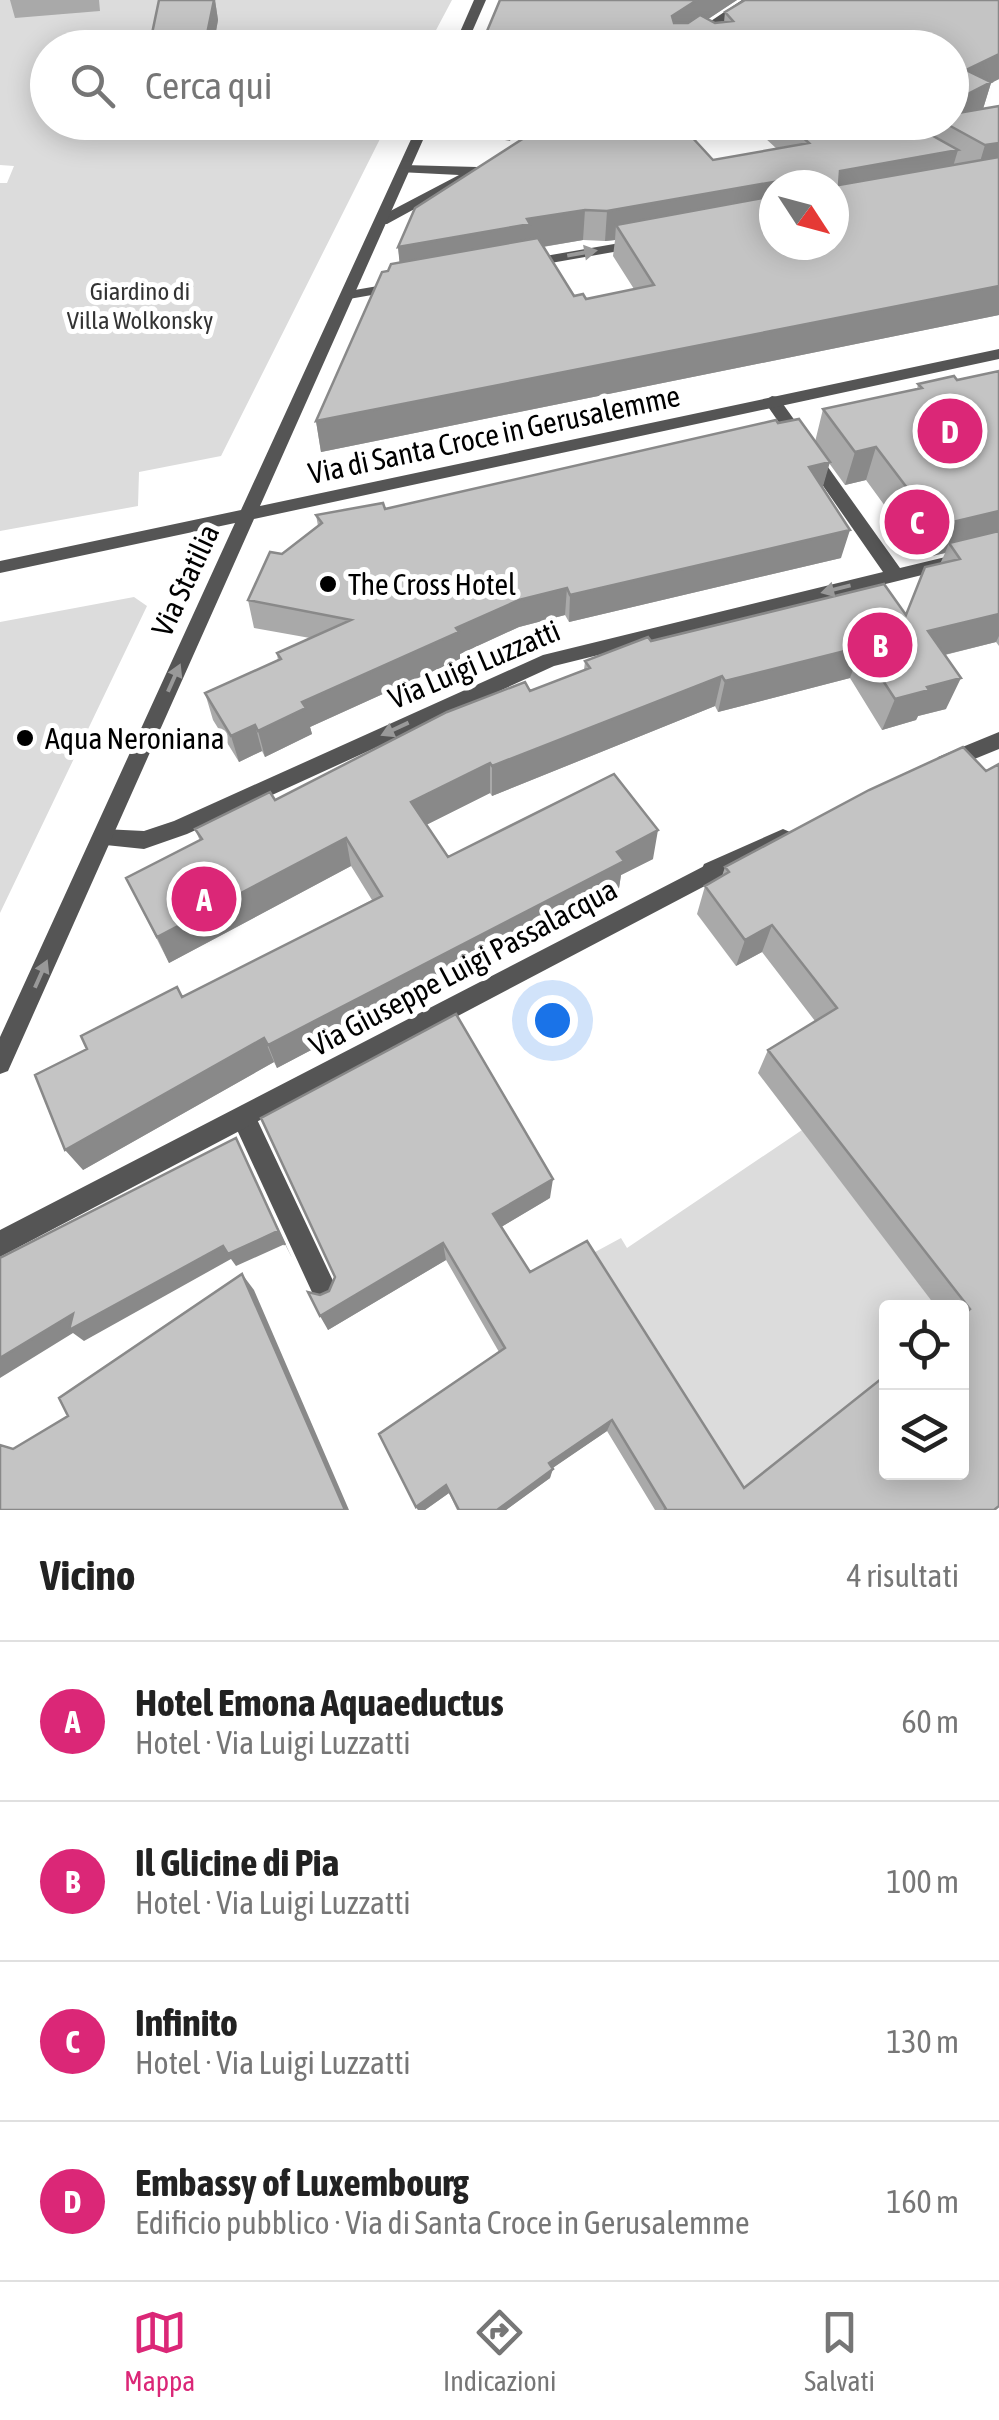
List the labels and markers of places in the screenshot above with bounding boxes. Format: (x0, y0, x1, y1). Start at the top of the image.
pin: D (918, 394, 982, 468)
pin: C (884, 484, 950, 560)
place label: The Cross Hotel (348, 567, 516, 601)
marker: The Cross Hotel (317, 573, 339, 595)
pin: B (848, 608, 912, 682)
place label: Aqua Neroniana (45, 721, 225, 755)
marker: Aqua Neroniana (14, 727, 36, 749)
pin: A (172, 862, 236, 936)

